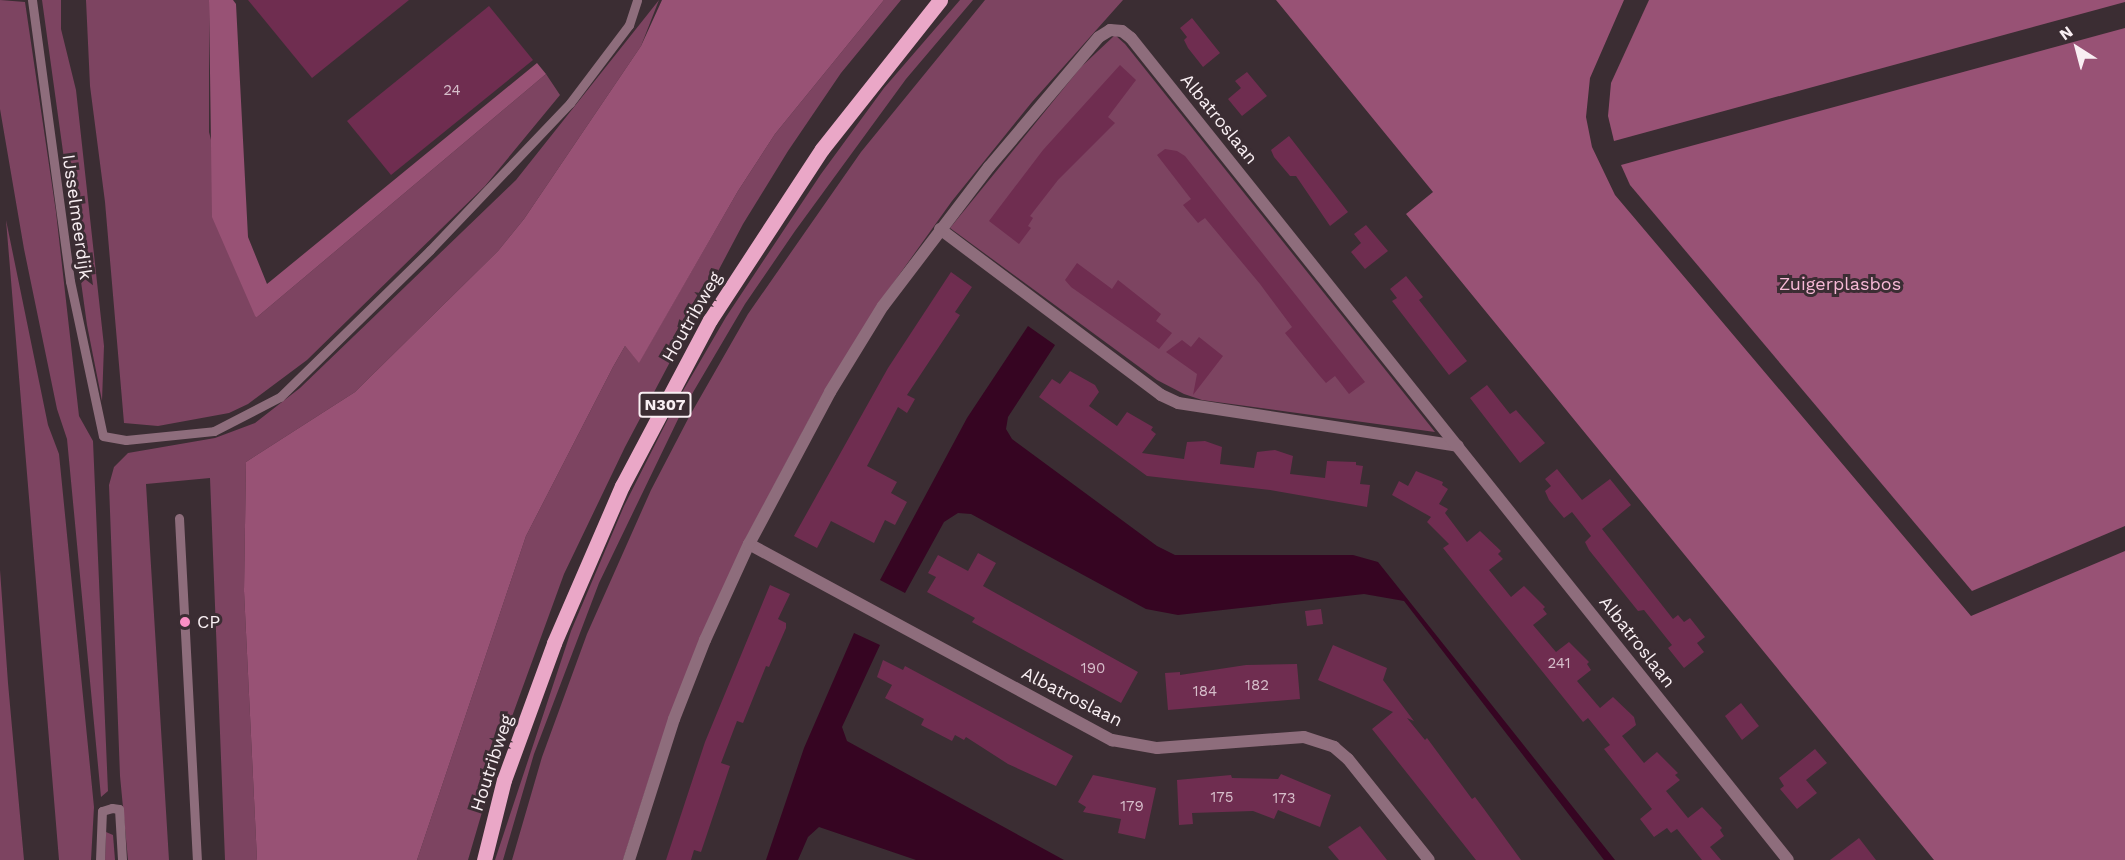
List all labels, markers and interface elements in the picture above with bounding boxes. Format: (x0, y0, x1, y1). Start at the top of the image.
north arrow (2047, 18, 2107, 78)
text: N (2056, 22, 2077, 44)
street label: Albatroslaan (1176, 69, 1262, 169)
house number: 24 (443, 82, 461, 100)
street label: IJsselmeerdijk (58, 153, 96, 281)
street label: Houtribweg (658, 268, 726, 366)
park label: Zuigerplasbos (1779, 273, 1901, 295)
road number: N307 (638, 392, 692, 418)
street label: Albatroslaan (1595, 592, 1679, 692)
place label: CP (197, 611, 220, 633)
marker: CP (178, 615, 192, 629)
house number: 241 (1547, 655, 1571, 673)
house number: 190 (1081, 660, 1105, 678)
street label: Albatroslaan (1018, 662, 1126, 732)
house number: 182 (1245, 677, 1269, 695)
house number: 184 (1193, 683, 1217, 701)
street label: Houtribweg (466, 712, 518, 814)
house number: 175 (1211, 789, 1233, 807)
house number: 173 (1272, 790, 1296, 808)
house number: 179 (1120, 798, 1144, 816)

